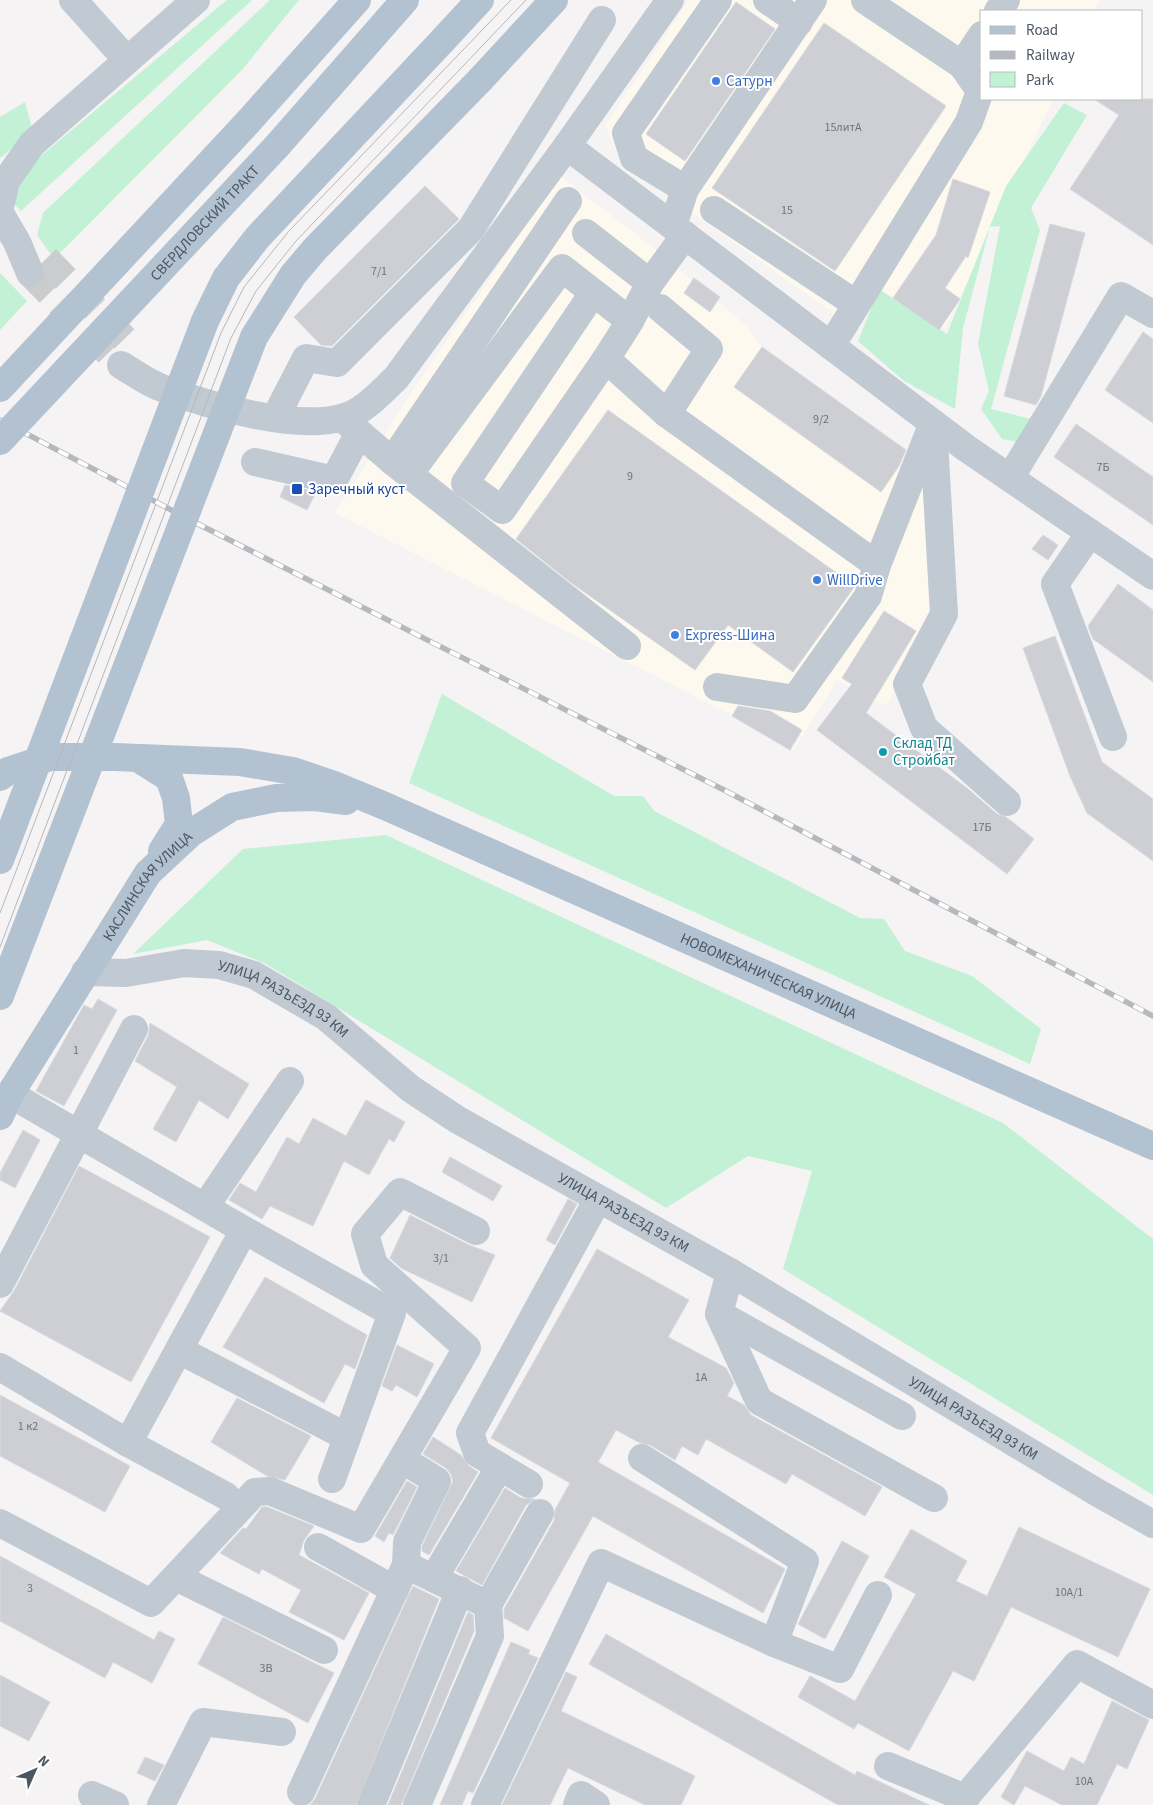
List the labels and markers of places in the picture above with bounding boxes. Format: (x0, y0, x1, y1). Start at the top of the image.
place label: Сатурн (726, 71, 773, 92)
marker: Сатурн (710, 75, 722, 87)
place label: Заречный куст (308, 479, 405, 500)
marker: Заречный куст (290, 482, 304, 496)
place label: WillDrive (827, 570, 883, 591)
marker: WillDrive (811, 574, 823, 586)
place label: Express-Шина (685, 625, 775, 646)
marker: Express-Шина (669, 629, 681, 641)
place label: Склад ТД Стройбат (893, 733, 955, 771)
marker: Склад ТД Стройбат (877, 746, 889, 758)

